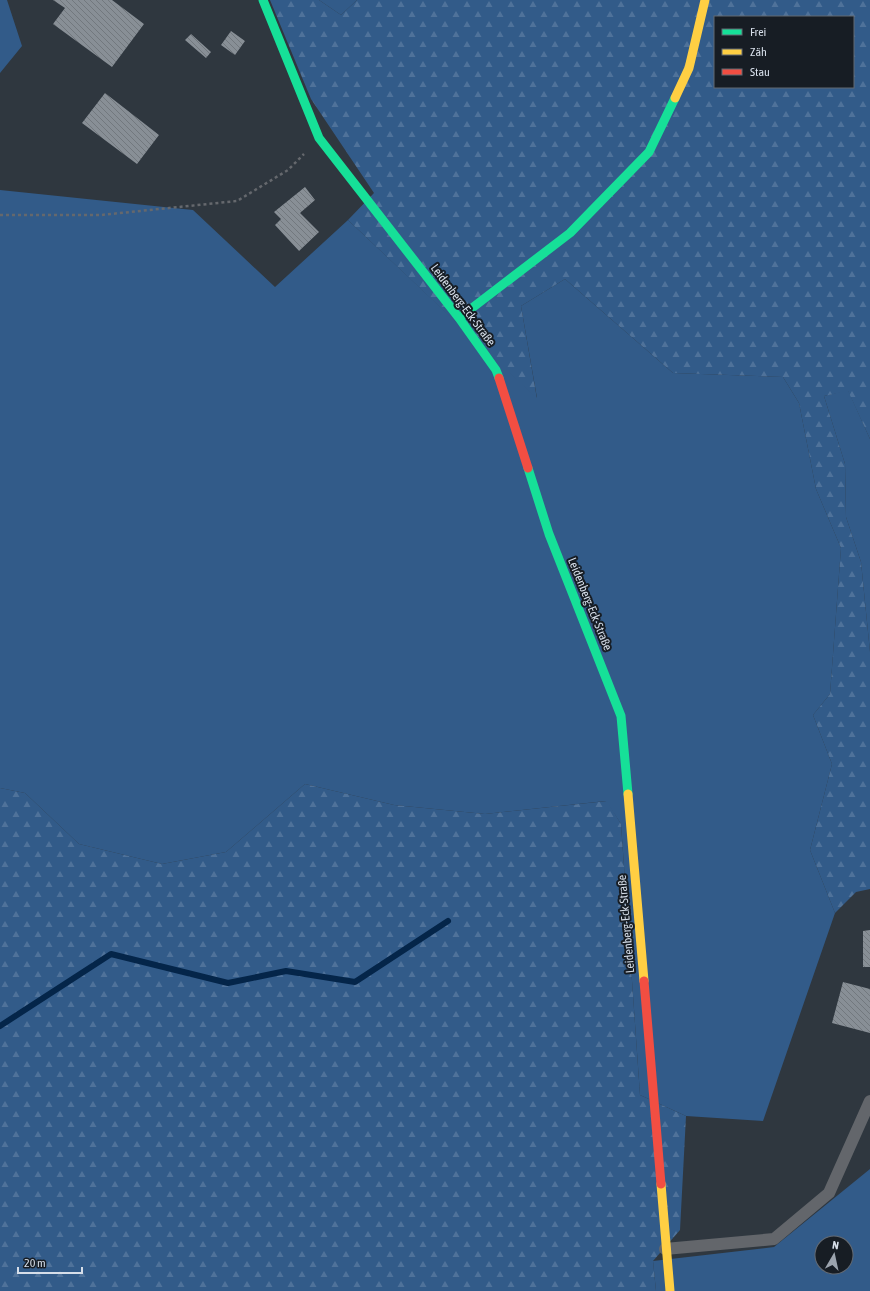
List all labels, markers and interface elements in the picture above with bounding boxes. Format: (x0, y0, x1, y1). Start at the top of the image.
legend (714, 16, 854, 88)
text: Frei (750, 25, 766, 39)
text: Zäh (750, 45, 767, 59)
text: Stau (750, 65, 770, 79)
street label: Leidenberg-Eck-Straße (428, 261, 498, 349)
street label: Leidenberg-Eck-Straße (565, 556, 615, 652)
street label: Leidenberg-Eck-Straße (615, 874, 637, 974)
north arrow (814, 1235, 854, 1275)
text: N (831, 1239, 840, 1252)
scale bar (18, 1249, 82, 1275)
text: 20 m (24, 1256, 46, 1270)

